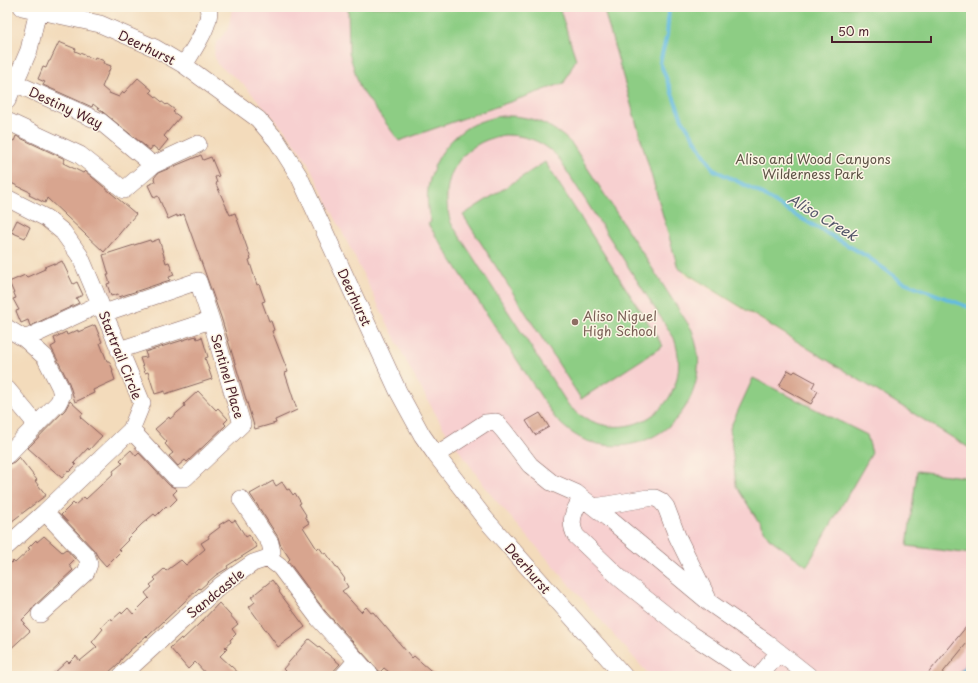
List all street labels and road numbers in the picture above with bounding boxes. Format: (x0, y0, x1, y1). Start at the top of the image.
street label: Deerhurst (115, 25, 179, 69)
street label: Destiny Way (26, 82, 106, 132)
street label: Deerhurst (333, 265, 377, 329)
street label: Startrail Circle (94, 308, 148, 402)
street label: Sentinel Place (207, 331, 249, 421)
street label: Deerhurst (501, 539, 555, 597)
street label: Sandcastle (182, 564, 248, 622)

